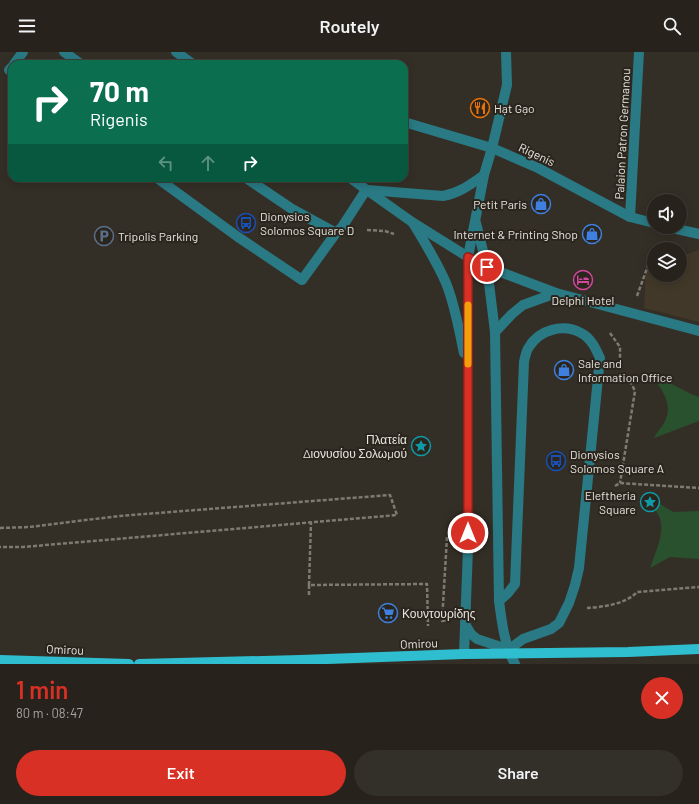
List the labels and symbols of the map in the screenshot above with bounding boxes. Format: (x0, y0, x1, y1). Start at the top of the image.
street label: Palaion Patron Germanou (612, 68, 632, 200)
restaurant icon: Hạt Gạo (469, 97, 491, 119)
place label: Hạt Gạo (494, 101, 535, 115)
street label: Rigenis (517, 140, 558, 169)
shop icon: Petit Paris (530, 193, 552, 215)
place label: Petit Paris (473, 197, 527, 211)
place label: Dionysios Solomos Square D (260, 209, 354, 237)
bus stop icon: Dionysios Solomos Square D (235, 212, 257, 234)
shop icon: Internet & Printing Shop (581, 223, 603, 245)
parking icon: Tripolis Parking (93, 225, 115, 247)
place label: Internet & Printing Shop (453, 227, 578, 241)
place label: Tripolis Parking (118, 229, 198, 243)
pin (470, 250, 504, 284)
hotel icon: Delphi Hotel (572, 269, 594, 291)
place label: Delphi Hotel (552, 293, 614, 307)
place label: Sale and Information Office (578, 356, 672, 384)
shop icon: Sale and Information Office (553, 359, 575, 381)
place label: Πλατεία Διονυσίου Σολωμού (303, 432, 407, 460)
place icon: Πλατεία Διονυσίου Σολωμού (410, 435, 432, 457)
place label: Dionysios Solomos Square A (570, 447, 664, 475)
bus stop icon: Dionysios Solomos Square A (545, 450, 567, 472)
place label: Eleftheria Square (585, 488, 636, 516)
place icon: Eleftheria Square (639, 491, 661, 513)
position arrow (447, 512, 489, 554)
supermarket icon: Κουντουρίδης (377, 602, 399, 624)
place label: Κουντουρίδης (402, 606, 476, 621)
street label: Omirou (400, 635, 438, 651)
street label: Omirou (46, 641, 84, 657)

